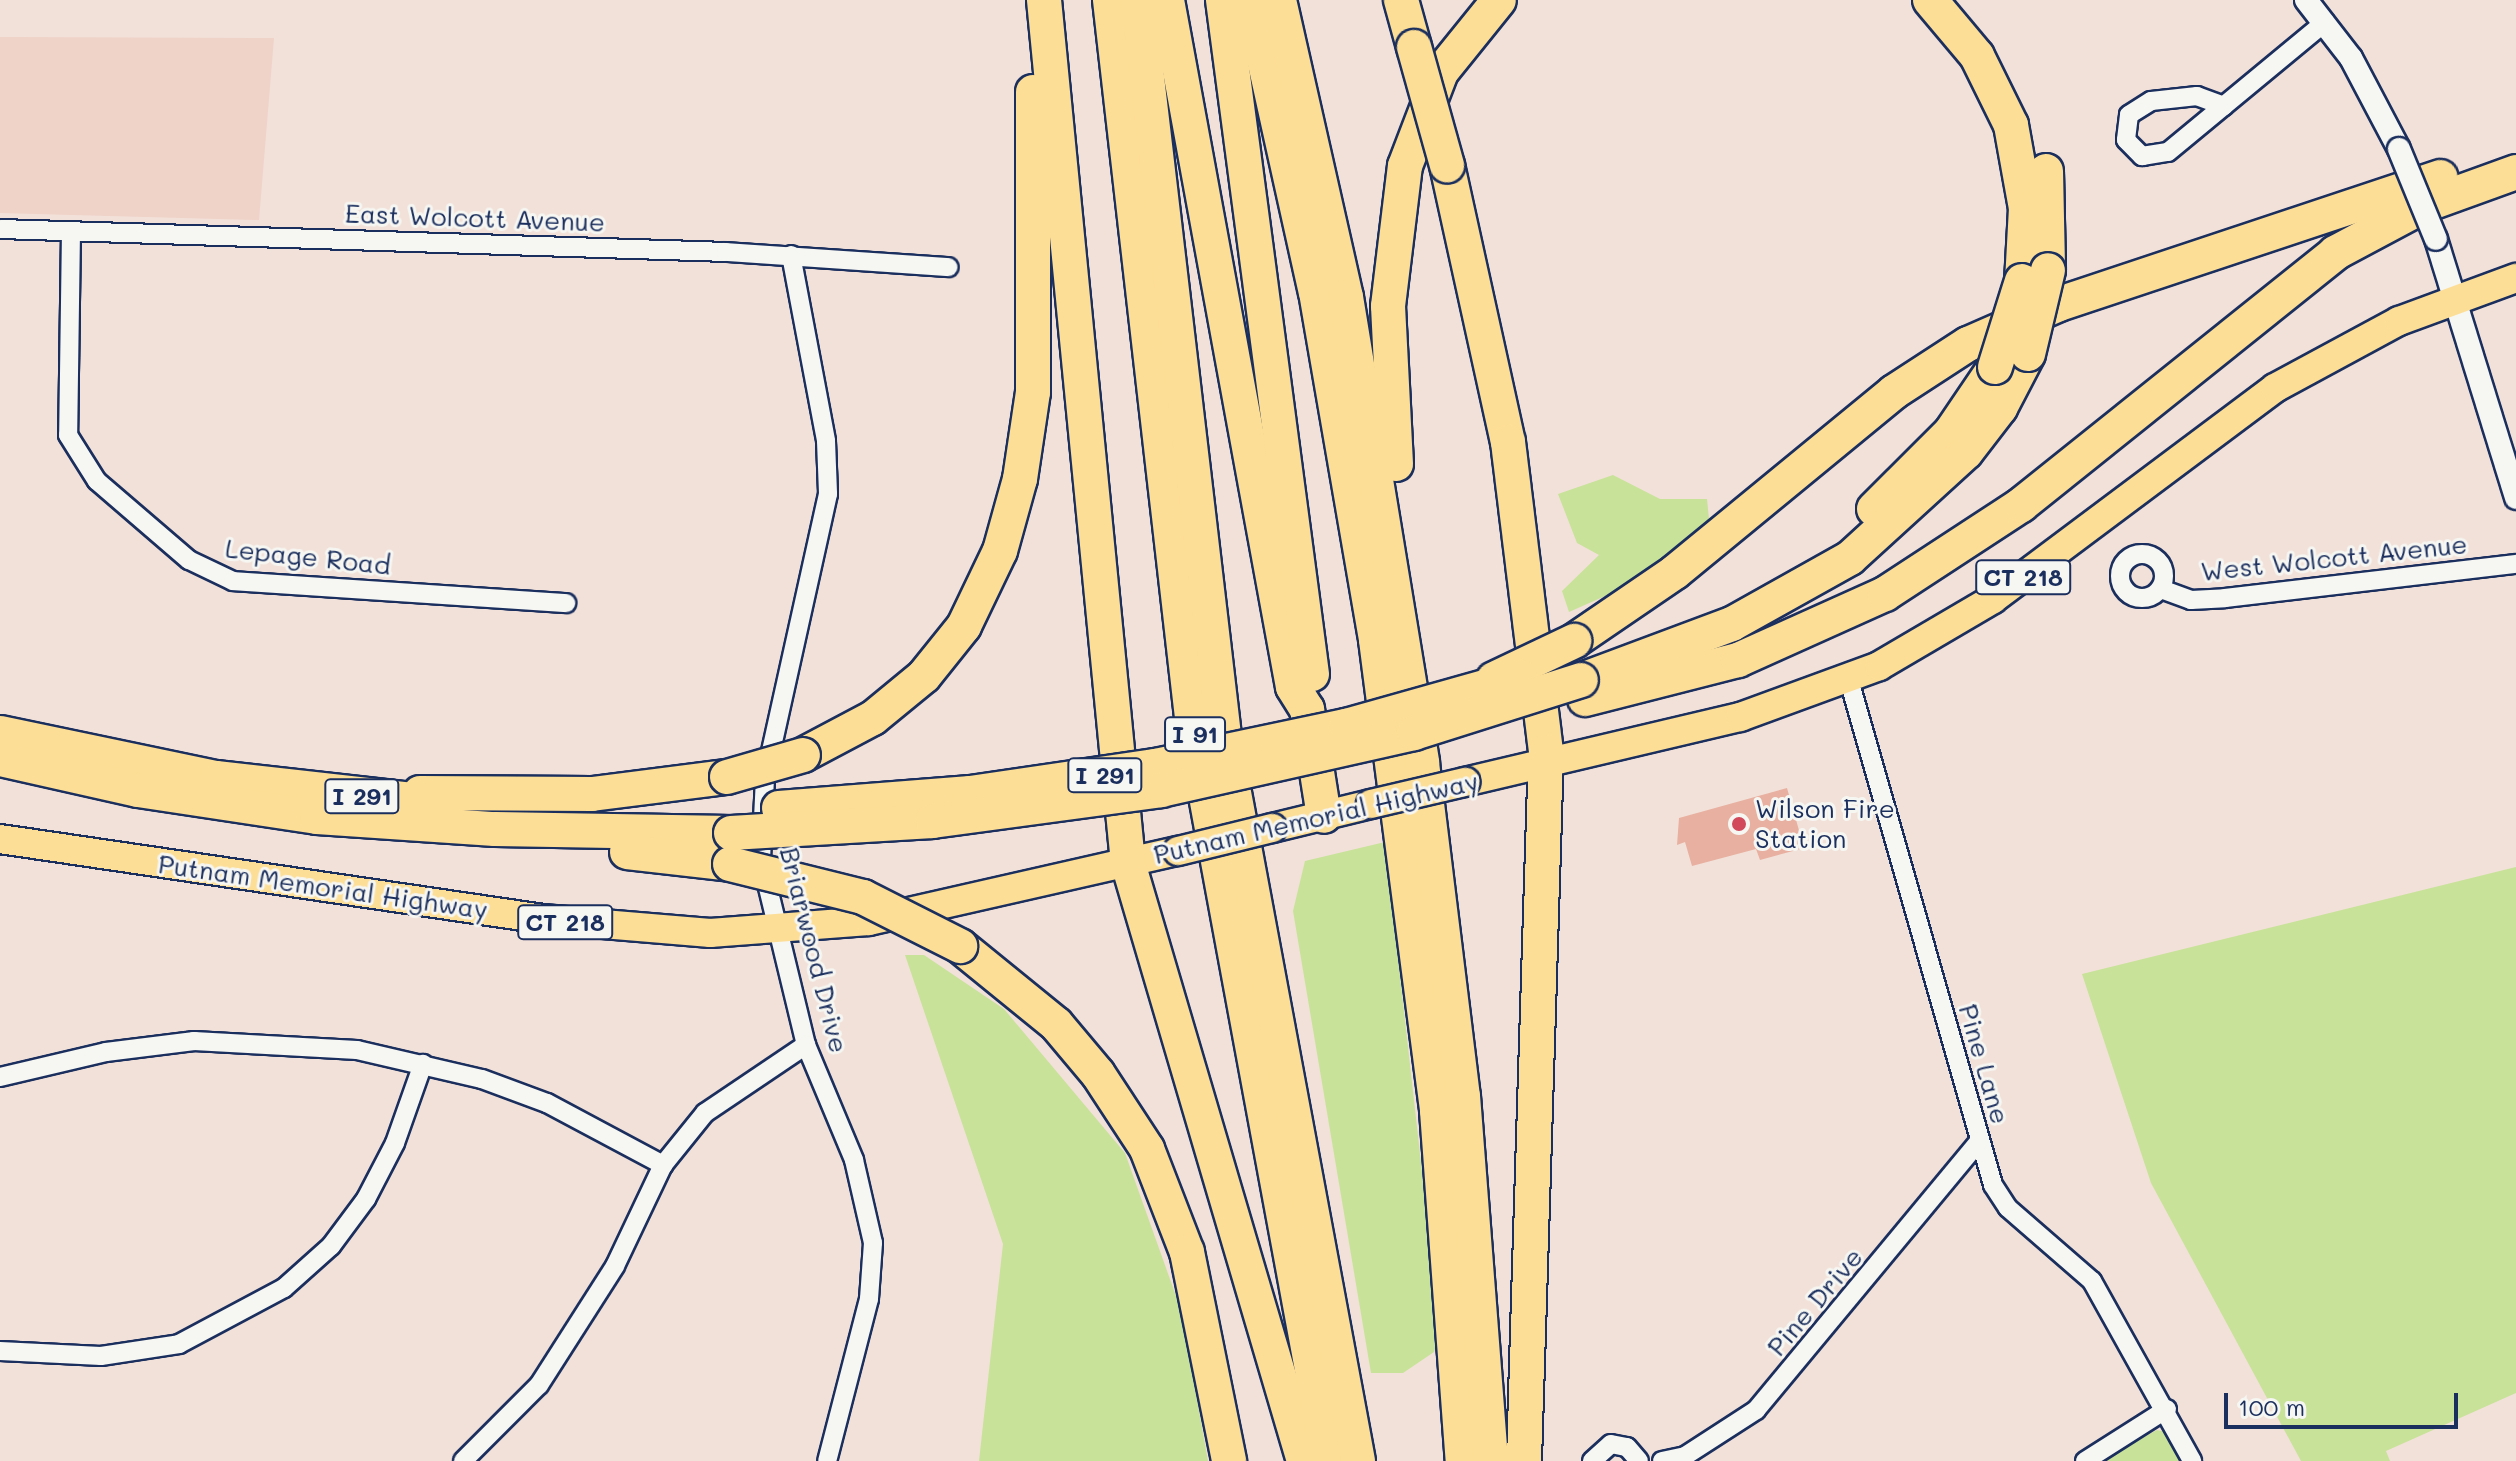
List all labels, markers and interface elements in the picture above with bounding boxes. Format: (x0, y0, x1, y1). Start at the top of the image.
street label: East Wolcott Avenue (344, 198, 606, 238)
street label: West Wolcott Avenue (2199, 528, 2469, 588)
street label: Lepage Road (224, 533, 392, 581)
road number: CT 218 (1975, 557, 2071, 597)
road number: I 91 (1163, 714, 1227, 754)
road number: I 291 (1067, 755, 1143, 795)
street label: Putnam Memorial Highway (1151, 765, 1481, 871)
road number: I 291 (324, 776, 400, 816)
place label: Wilson Fire Station (1755, 793, 1895, 854)
marker: Wilson Fire Station (1730, 815, 1748, 833)
street label: Briarwood Drive (773, 844, 855, 1056)
street label: Putnam Memorial Highway (156, 848, 490, 926)
road number: CT 218 (517, 902, 613, 942)
street label: Pine Lane (1952, 1001, 2016, 1127)
street label: Pine Drive (1761, 1242, 1869, 1362)
scale bar (2228, 1377, 2462, 1427)
text: 100 m (2238, 1391, 2305, 1422)

